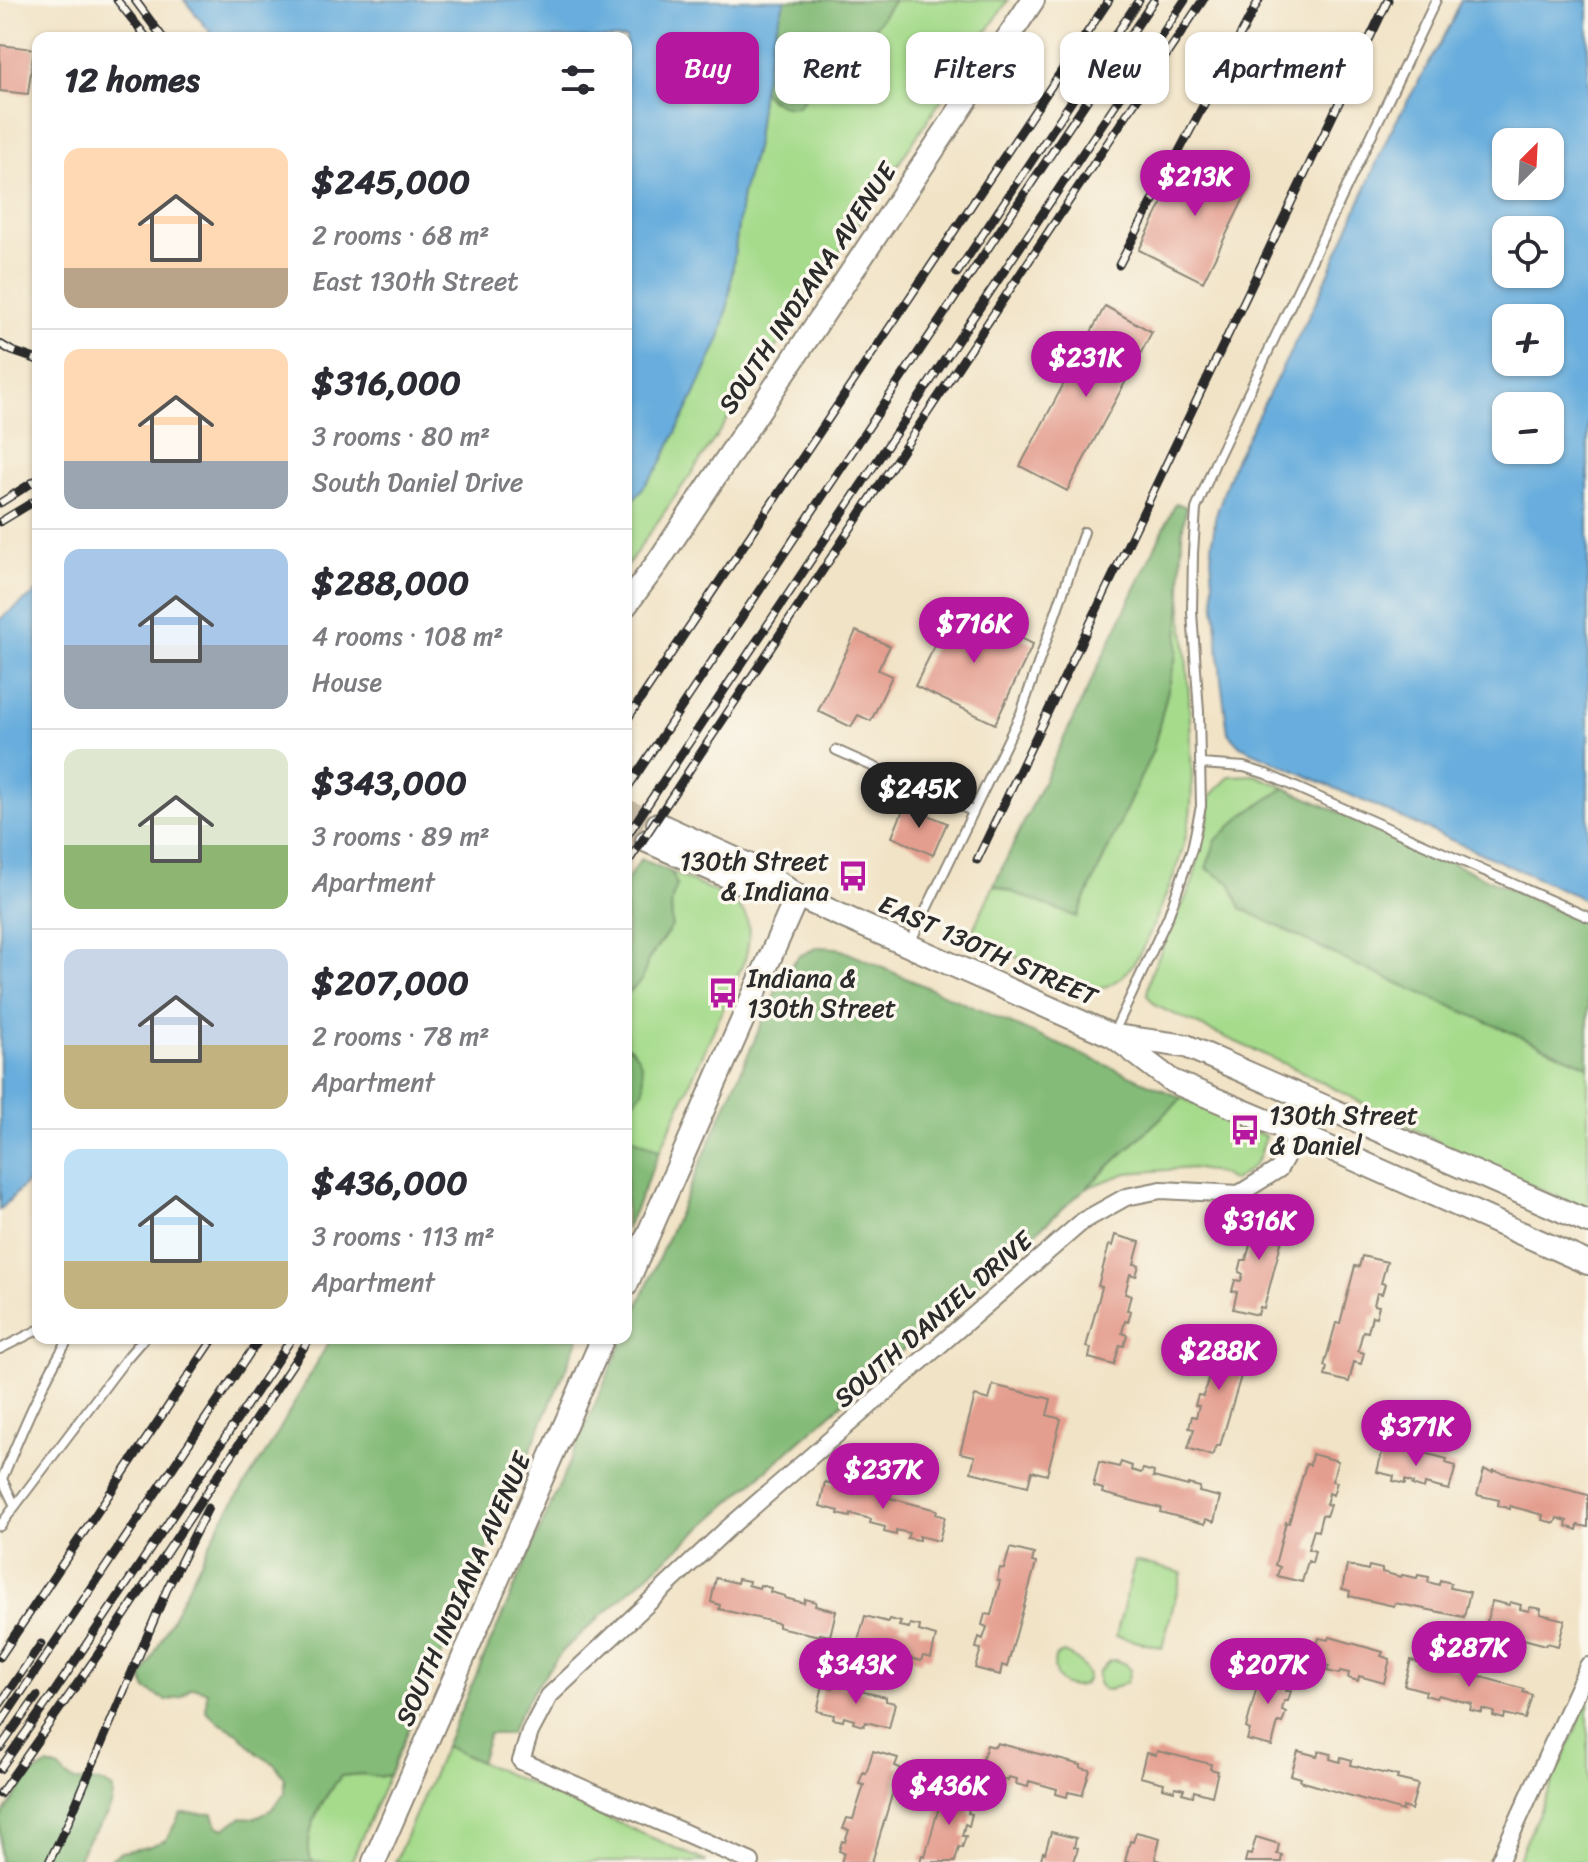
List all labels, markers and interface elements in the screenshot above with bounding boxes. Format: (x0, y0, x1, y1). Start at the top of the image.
chip: Buy (656, 32, 759, 104)
chip: Rent (775, 32, 890, 104)
chip: Filters (906, 32, 1044, 104)
chip: New (1060, 32, 1169, 104)
chip: Apartment (1185, 32, 1373, 104)
text: 12 homes (64, 50, 200, 110)
icon: filters (556, 58, 600, 102)
north arrow (1492, 128, 1564, 200)
map controls (1492, 128, 1564, 464)
pin: $213K (1139, 150, 1251, 218)
street label: SOUTH INDIANA AVENUE (705, 151, 910, 424)
text: $245,000 (312, 152, 470, 212)
text: $213K (1158, 153, 1232, 199)
icon: home (128, 180, 224, 276)
text: 2 rooms · 68 m² (312, 212, 489, 258)
button: locate (1492, 216, 1564, 288)
text: East 130th Street (312, 258, 519, 304)
button: + (1492, 304, 1564, 376)
pin: $231K (1030, 331, 1142, 399)
text: $231K (1049, 334, 1123, 380)
text: $316,000 (312, 353, 461, 413)
icon: home (128, 381, 224, 477)
button: − (1492, 392, 1564, 464)
text: 3 rooms · 80 m² (312, 413, 490, 459)
text: South Daniel Drive (312, 459, 523, 505)
text: $288,000 (312, 553, 469, 613)
icon: home (128, 581, 224, 677)
pin: $716K (918, 597, 1030, 665)
text: $716K (937, 600, 1011, 646)
text: 4 rooms · 108 m² (312, 613, 503, 659)
text: House (312, 659, 382, 705)
text: $343,000 (312, 753, 467, 813)
pin: $245K (863, 762, 975, 830)
text: $245K (879, 765, 959, 811)
icon: home (128, 781, 224, 877)
text: 3 rooms · 89 m² (312, 813, 490, 859)
place label: 130th Street & Indiana (680, 838, 829, 914)
text: Apartment (312, 859, 435, 905)
bus stop icon: 130th Street & Indiana (836, 859, 870, 893)
street label: EAST 130TH STREET (871, 881, 1107, 1020)
text: $207,000 (312, 953, 469, 1013)
place label: Indiana & 130th Street (746, 955, 896, 1031)
bus stop icon: Indiana & 130th Street (706, 976, 740, 1010)
icon: home (128, 981, 224, 1077)
text: 2 rooms · 78 m² (312, 1013, 489, 1059)
text: Apartment (312, 1059, 435, 1105)
place label: 130th Street & Daniel (1269, 1092, 1418, 1168)
bus stop icon: 130th Street & Daniel (1228, 1113, 1262, 1147)
text: $436,000 (312, 1153, 468, 1213)
icon: home (128, 1181, 224, 1277)
pin: $316K (1203, 1194, 1315, 1262)
text: $316K (1222, 1197, 1296, 1243)
text: 3 rooms · 113 m² (312, 1213, 495, 1259)
street label: SOUTH DANIEL DRIVE (823, 1218, 1045, 1419)
text: Apartment (312, 1259, 435, 1305)
pin: $288K (1163, 1324, 1275, 1392)
text: $288K (1179, 1327, 1259, 1373)
pin: $371K (1360, 1400, 1472, 1468)
text: $371K (1379, 1403, 1453, 1449)
street label: SOUTH INDIANA AVENUE (382, 1443, 545, 1734)
pin: $237K (827, 1443, 939, 1511)
text: $237K (844, 1446, 922, 1492)
pin: $287K (1413, 1621, 1525, 1689)
text: $287K (1430, 1624, 1508, 1670)
pin: $343K (800, 1638, 912, 1706)
pin: $207K (1212, 1638, 1324, 1706)
text: $343K (817, 1641, 895, 1687)
text: $207K (1228, 1641, 1308, 1687)
pin: $436K (893, 1759, 1005, 1827)
text: $436K (910, 1762, 988, 1808)

